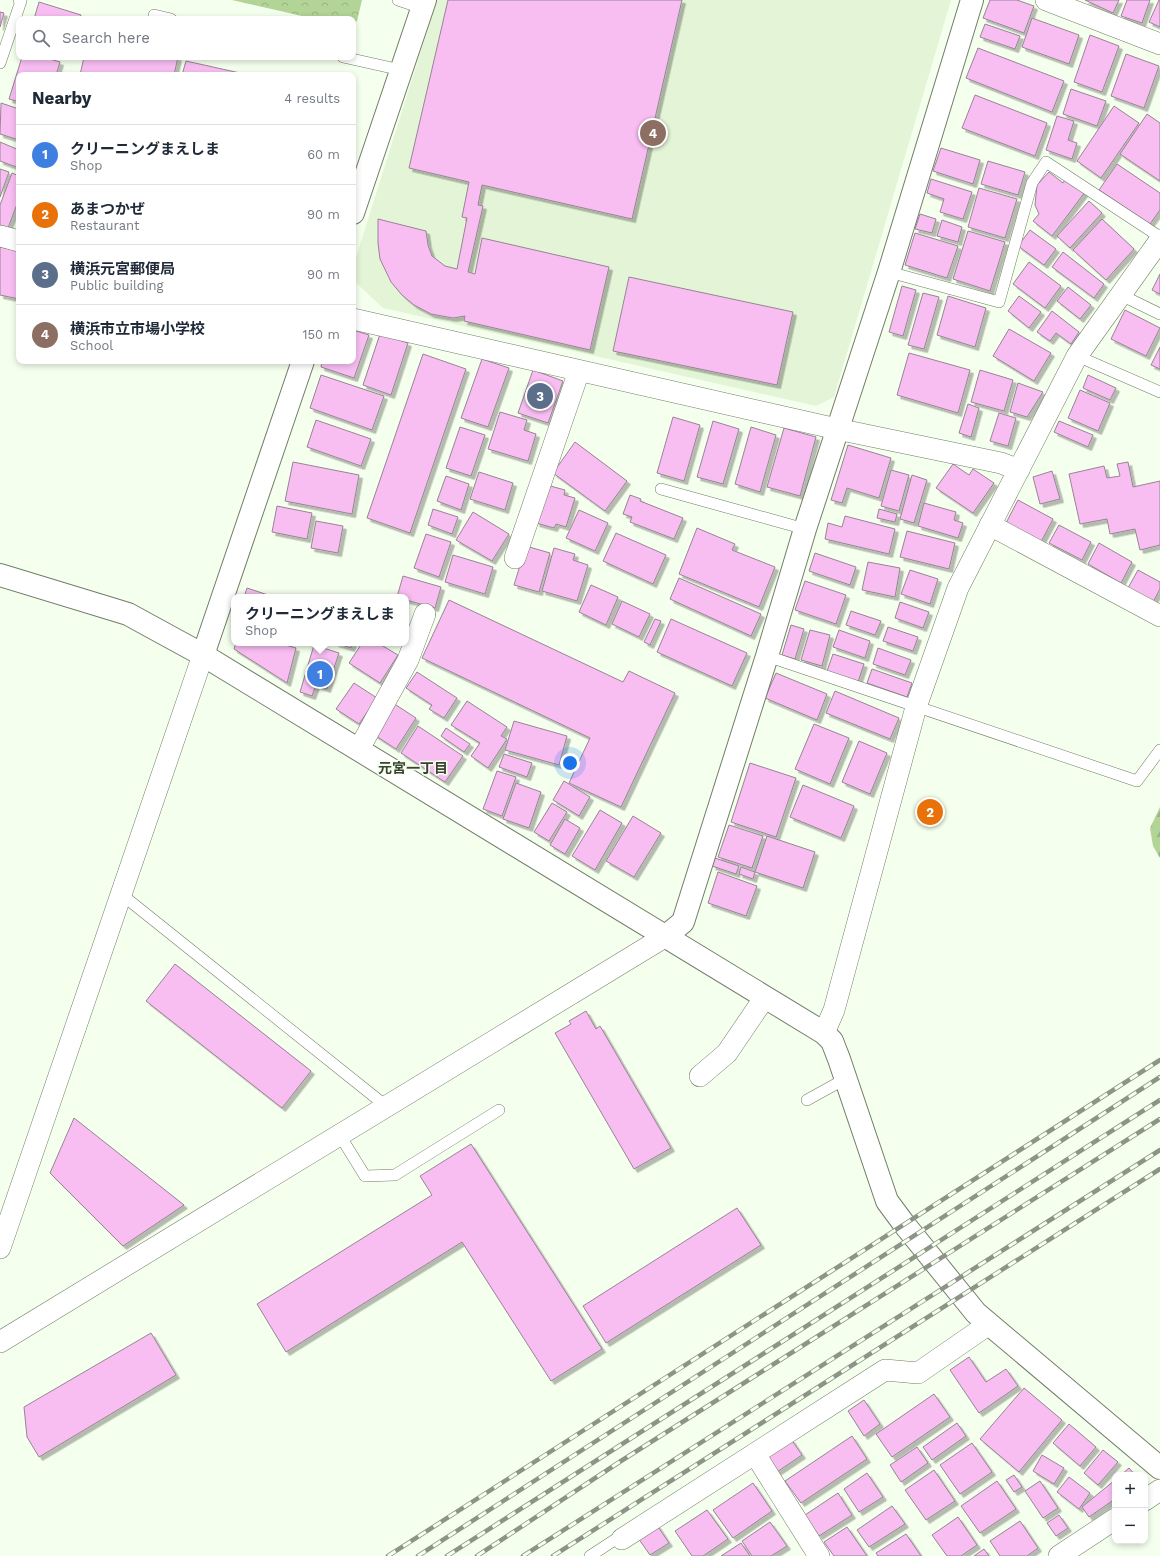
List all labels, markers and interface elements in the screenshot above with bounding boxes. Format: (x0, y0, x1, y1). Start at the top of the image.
search box (16, 16, 356, 60)
icon: search (30, 27, 52, 49)
text: Search here (62, 29, 150, 47)
text: Nearby (32, 88, 91, 108)
text: 4 results (284, 91, 340, 106)
pin: 4 (640, 118, 666, 148)
text: クリーニングまえしま (70, 140, 220, 158)
text: 1 (42, 147, 48, 162)
text: 60 m (307, 147, 340, 162)
text: Shop (70, 158, 102, 173)
text: あまつかぜ (70, 200, 145, 218)
text: 2 (41, 207, 49, 222)
text: 90 m (307, 207, 340, 222)
text: Restaurant (70, 218, 140, 233)
text: 横浜元宮郵便局 (70, 260, 175, 278)
text: 3 (41, 267, 49, 282)
text: 90 m (307, 267, 340, 282)
text: Public building (70, 278, 163, 293)
text: 横浜市立市場小学校 (70, 320, 205, 338)
text: 4 (41, 327, 49, 342)
text: 150 m (302, 327, 340, 342)
text: School (70, 338, 113, 353)
pin: 3 (527, 381, 553, 411)
popup (231, 594, 409, 646)
text: クリーニングまえしま (245, 605, 395, 623)
text: Shop (245, 623, 277, 638)
pin: 1 (307, 659, 333, 689)
your location (560, 753, 580, 773)
district label: 元宮一丁目 (378, 760, 448, 776)
pin: 2 (917, 797, 943, 827)
map controls (1112, 1472, 1148, 1544)
button: + (1112, 1472, 1148, 1508)
button: − (1112, 1508, 1148, 1544)

